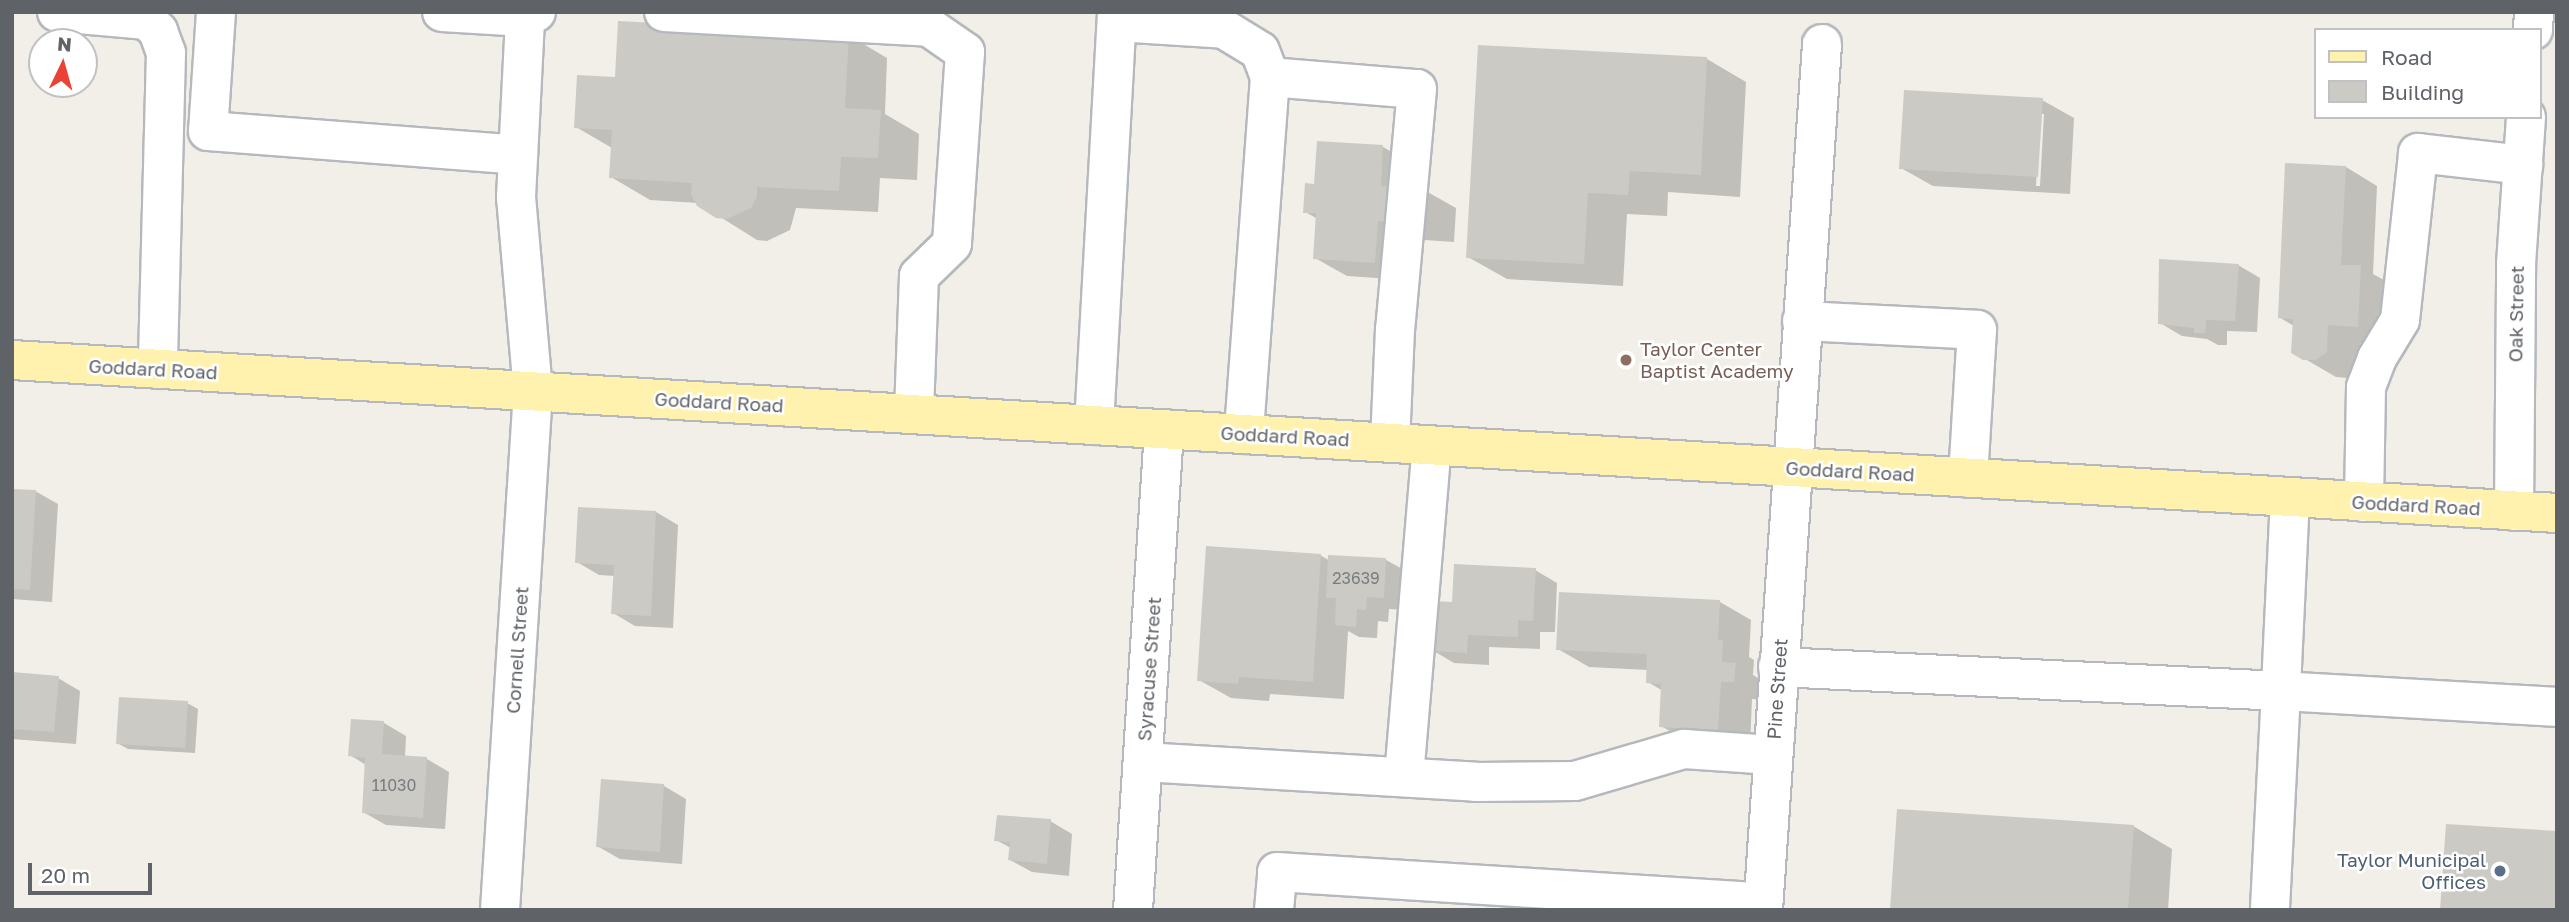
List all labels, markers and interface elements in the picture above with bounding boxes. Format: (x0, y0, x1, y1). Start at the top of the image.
north arrow (28, 28, 98, 98)
legend (2314, 28, 2541, 119)
text: N (56, 31, 73, 56)
text: Road (2381, 44, 2432, 70)
text: Building (2381, 79, 2464, 105)
street label: Oak Street (2504, 266, 2528, 362)
place label: Taylor Center Baptist Academy (1640, 338, 1794, 382)
marker: Taylor Center Baptist Academy (1618, 352, 1634, 368)
street label: Goddard Road (88, 354, 218, 384)
street label: Goddard Road (654, 387, 784, 417)
street label: Goddard Road (1220, 421, 1350, 451)
street label: Goddard Road (1785, 456, 1915, 486)
street label: Goddard Road (2351, 490, 2481, 520)
house number: 23639 (1332, 568, 1380, 588)
street label: Cornell Street (501, 586, 533, 714)
street label: Syracuse Street (1133, 596, 1165, 742)
street label: Pine Street (1762, 638, 1792, 740)
house number: 11030 (372, 775, 416, 795)
scale bar (32, 848, 156, 892)
place label: Taylor Municipal Offices (2337, 849, 2486, 893)
text: 20 m (41, 862, 90, 888)
marker: Taylor Municipal Offices (2492, 863, 2508, 879)

